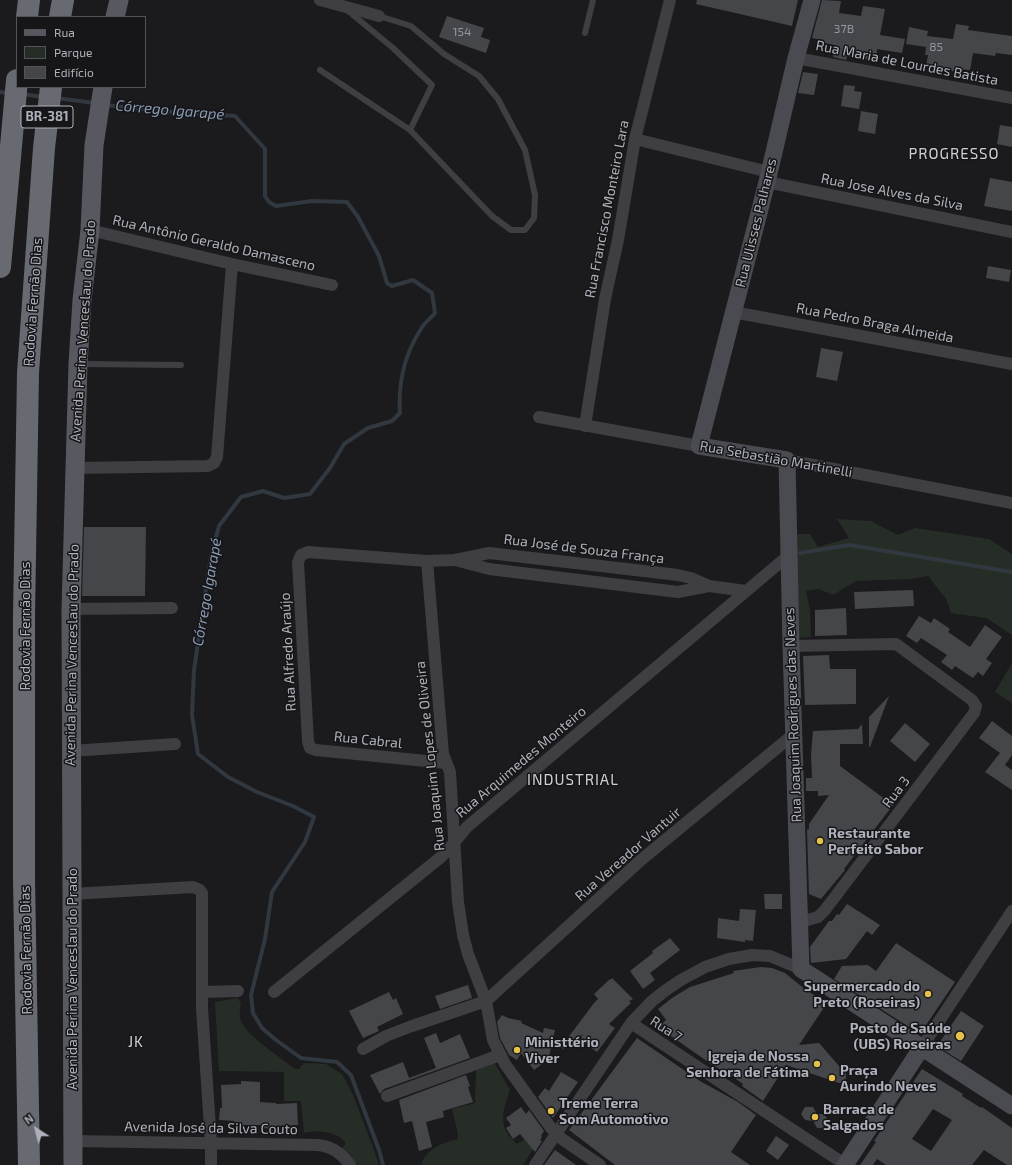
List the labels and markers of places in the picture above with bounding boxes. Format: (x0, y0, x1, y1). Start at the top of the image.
place label: Restaurante Perfeito Sabor (828, 825, 924, 858)
marker: Restaurante Perfeito Sabor (815, 836, 825, 846)
place label: Supermercado do Preto (Roseiras) (804, 978, 920, 1010)
marker: Supermercado do Preto (Roseiras) (923, 989, 933, 999)
place label: Posto de Saúde (UBS) Roseiras (850, 1020, 951, 1052)
marker: Posto de Saúde (UBS) Roseiras (954, 1030, 966, 1042)
place label: Ministtério Viver (525, 1034, 599, 1066)
marker: Ministtério Viver (512, 1045, 522, 1055)
place label: Igreja de Nossa Senhora de Fátima (686, 1048, 809, 1080)
marker: Igreja de Nossa Senhora de Fátima (812, 1059, 822, 1069)
place label: Praça Aurindo Neves (840, 1062, 936, 1094)
marker: Praça Aurindo Neves (827, 1073, 837, 1083)
place label: Treme Terra Som Automotivo (559, 1095, 668, 1128)
place label: Barraca de Salgados (823, 1101, 894, 1134)
marker: Treme Terra Som Automotivo (546, 1106, 556, 1116)
marker: Barraca de Salgados (810, 1112, 820, 1122)

